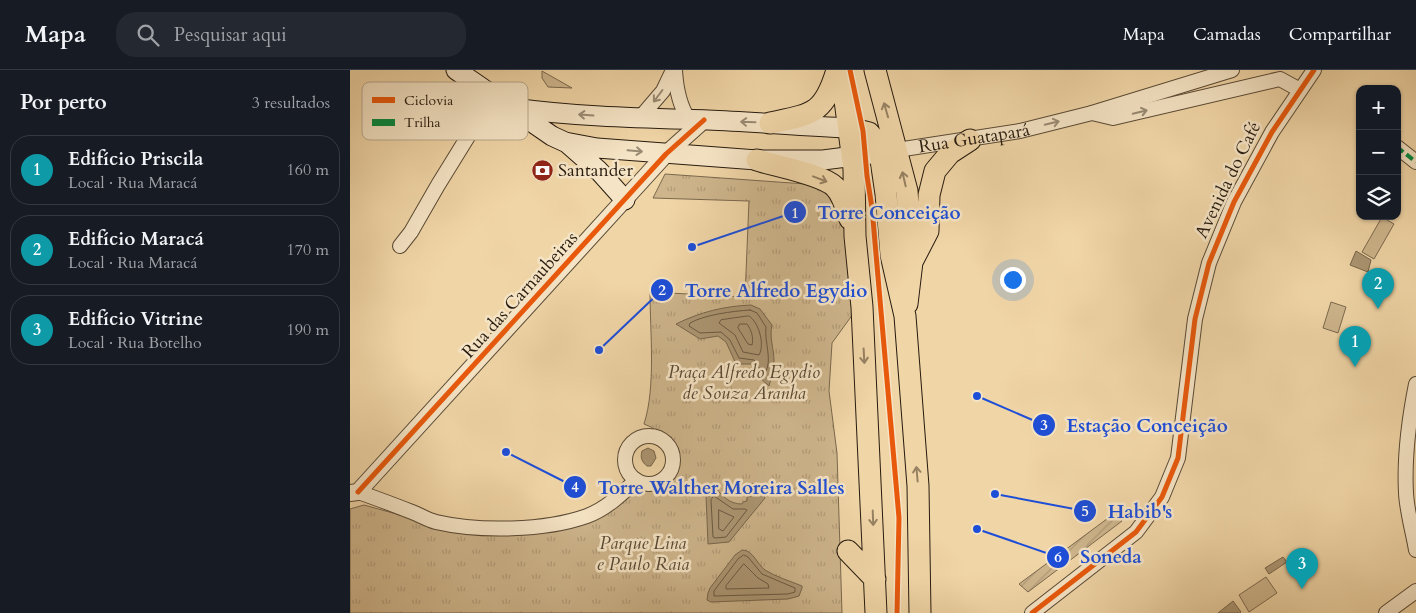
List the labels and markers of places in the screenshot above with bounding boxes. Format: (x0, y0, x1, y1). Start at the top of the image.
bank icon: Santander (530, 158, 554, 182)
place label: Santander (558, 158, 633, 183)
callout: Torre Conceição (782, 195, 970, 229)
pin: 2 (1362, 268, 1394, 309)
callout: Torre Alfredo Egydio (650, 273, 878, 307)
pin: 1 (1339, 326, 1371, 367)
callout: Estação Conceição (1031, 408, 1238, 442)
callout: Torre Walther Moreira Salles (563, 470, 855, 504)
callout: Habib's (1073, 494, 1183, 528)
callout: Soneda (1045, 540, 1151, 574)
pin: 3 (1286, 548, 1318, 589)

